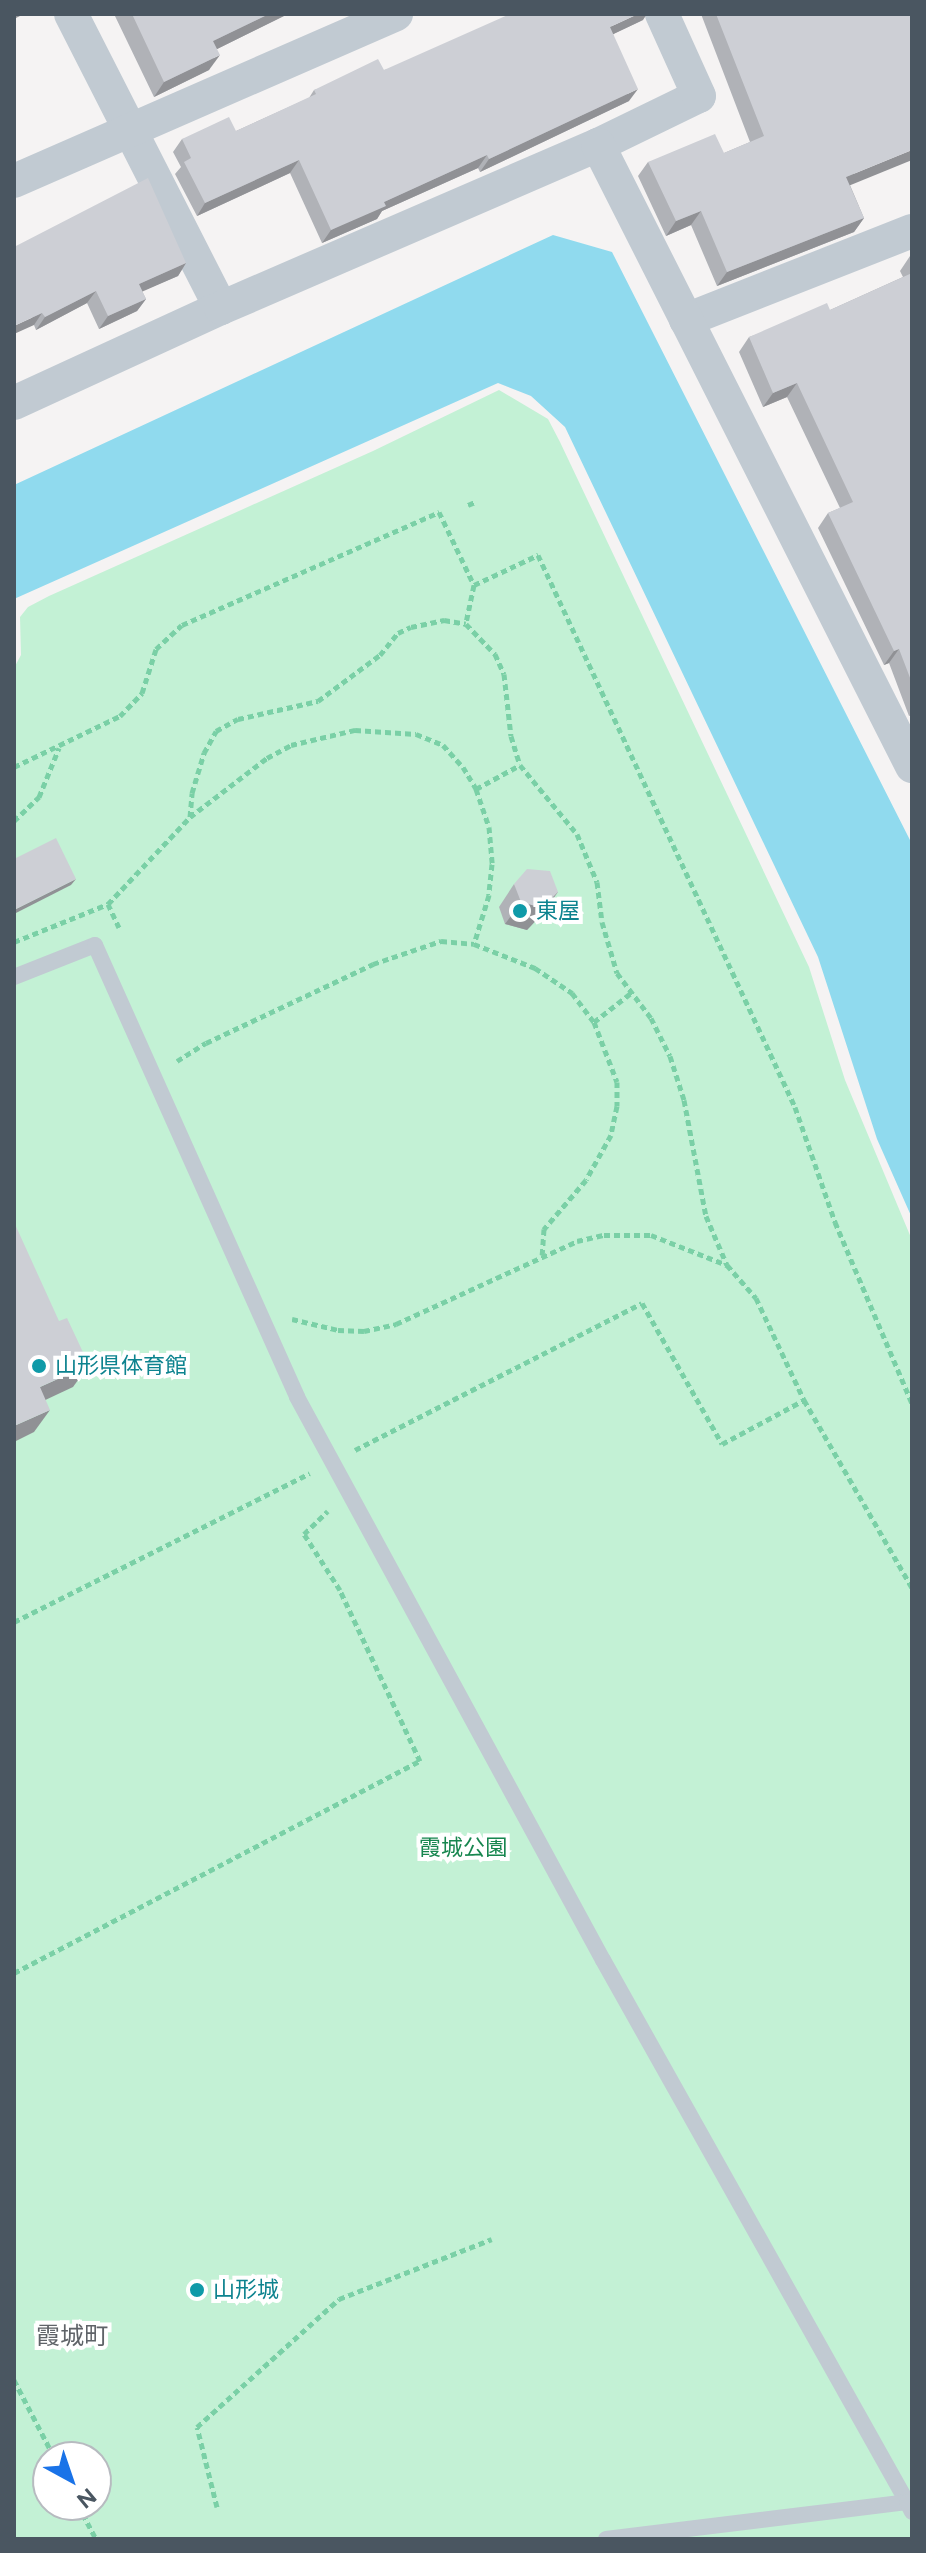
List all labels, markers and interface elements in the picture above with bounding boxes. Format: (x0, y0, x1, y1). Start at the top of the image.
place label: 東屋 (536, 898, 580, 924)
marker: 東屋 (511, 902, 529, 920)
place label: 山形県体育館 (55, 1353, 187, 1379)
marker: 山形県体育館 (30, 1357, 48, 1375)
park label: 霞城公園 (419, 1835, 507, 1861)
place label: 山形城 (213, 2277, 279, 2303)
marker: 山形城 (188, 2281, 206, 2299)
district label: 霞城町 (36, 2322, 108, 2350)
north arrow (32, 2441, 112, 2521)
text: N (71, 2482, 102, 2514)

